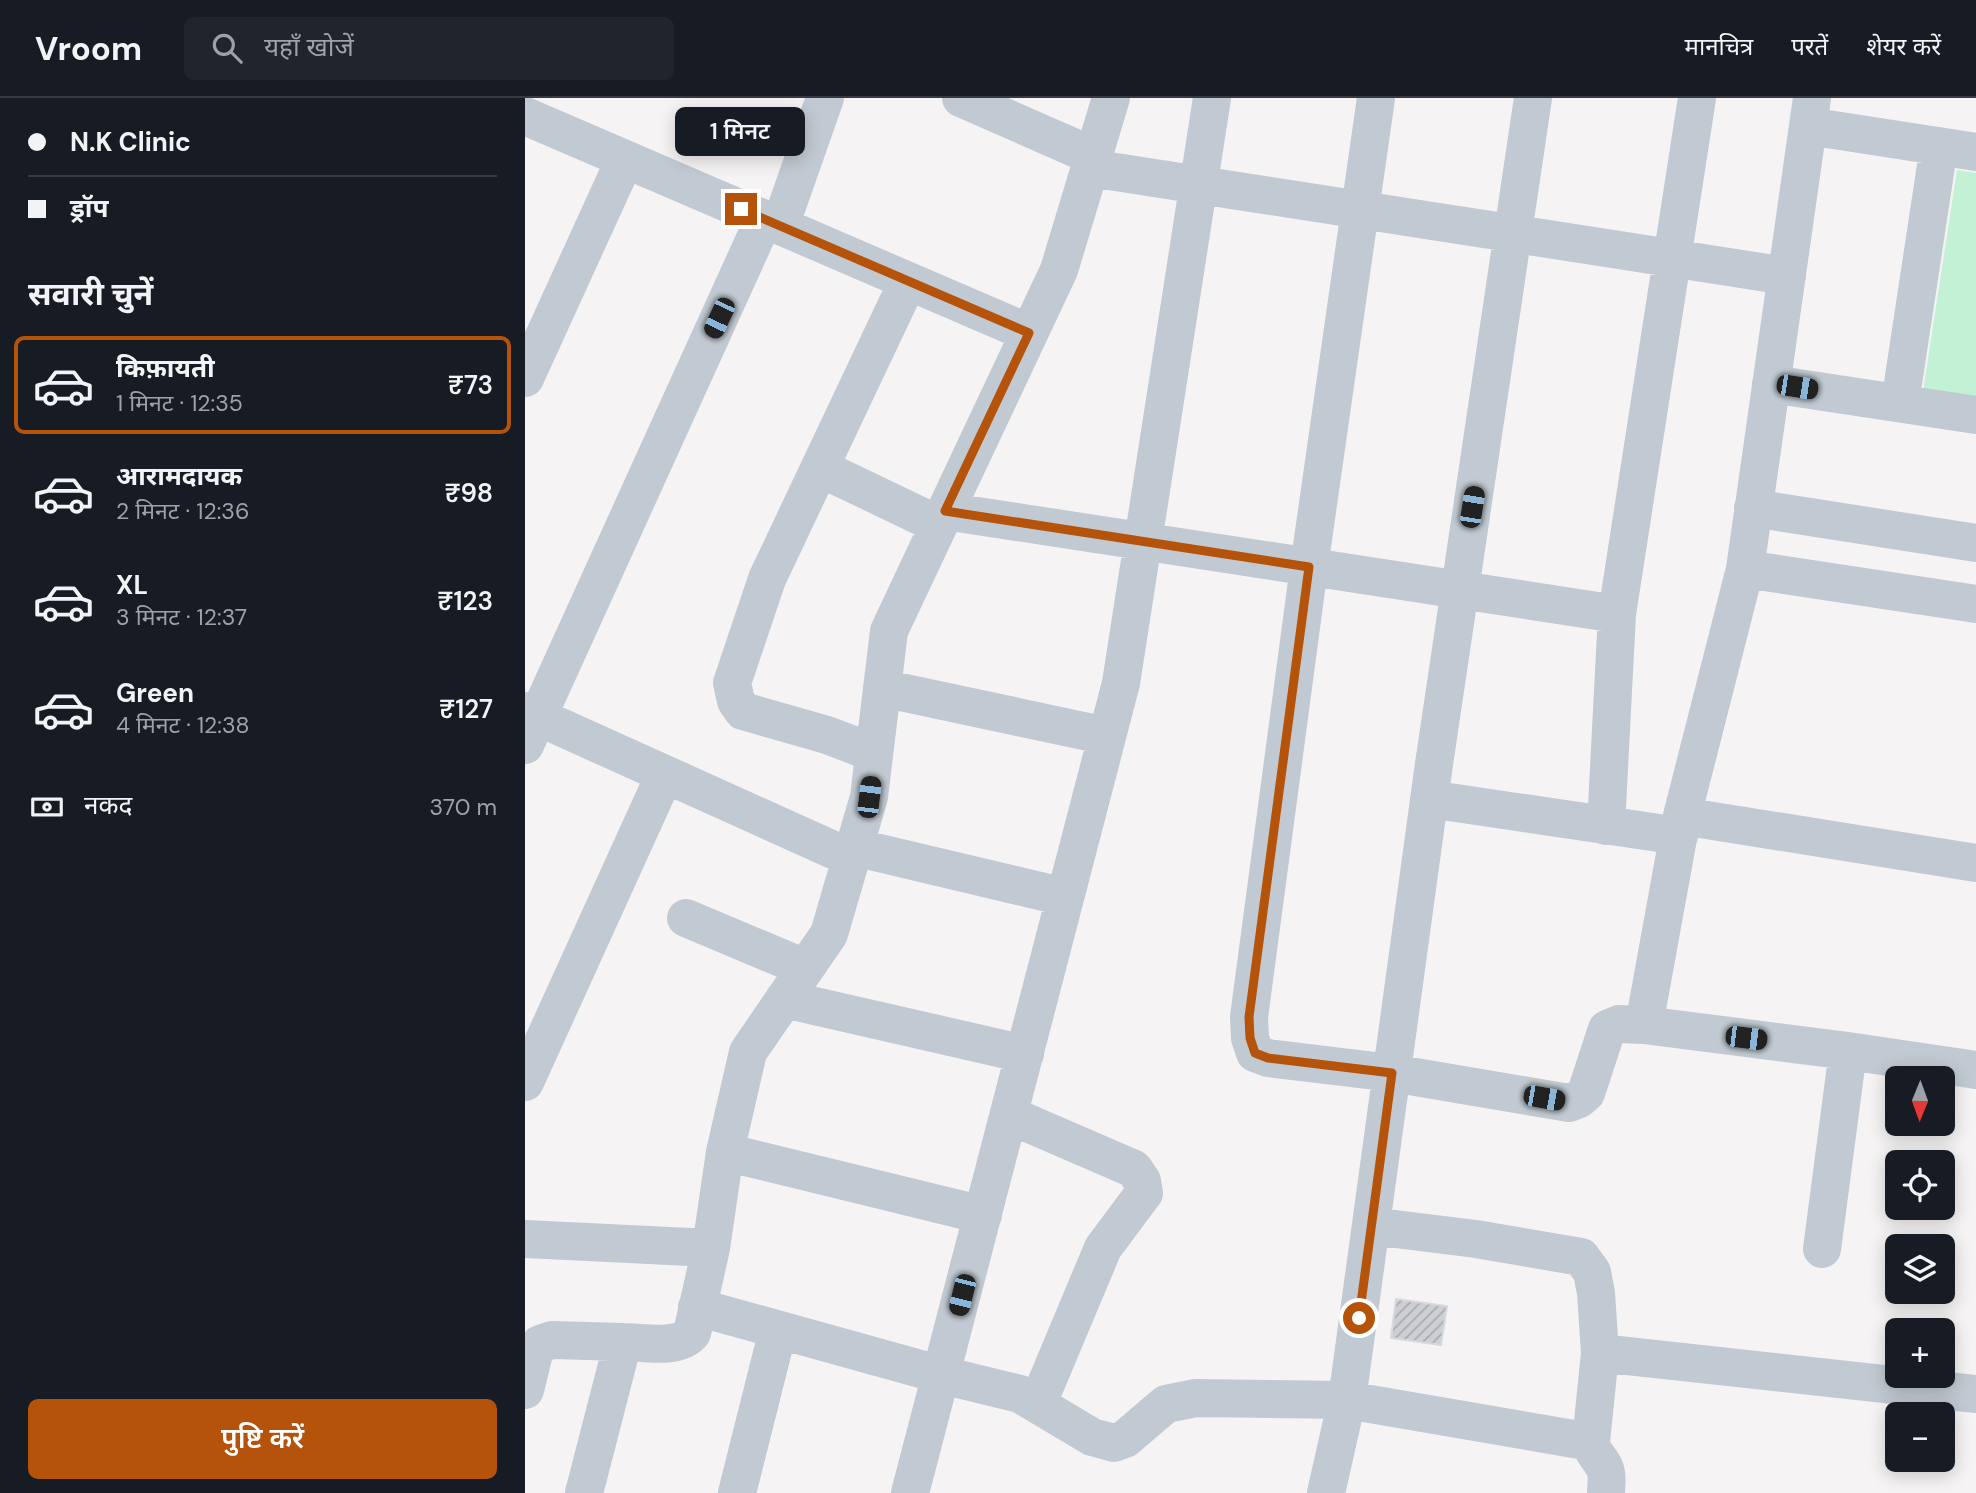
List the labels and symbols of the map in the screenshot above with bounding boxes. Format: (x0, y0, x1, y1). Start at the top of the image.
callout: 1 मिनट (676, 108, 806, 156)
route end (725, 193, 757, 225)
car (701, 295, 738, 341)
car (1775, 373, 1820, 401)
car (1459, 485, 1486, 529)
car (857, 775, 882, 819)
car (1724, 1025, 1769, 1051)
north arrow (1885, 1066, 1955, 1136)
car (1522, 1084, 1567, 1112)
car (947, 1272, 978, 1318)
route start (1343, 1302, 1375, 1334)

